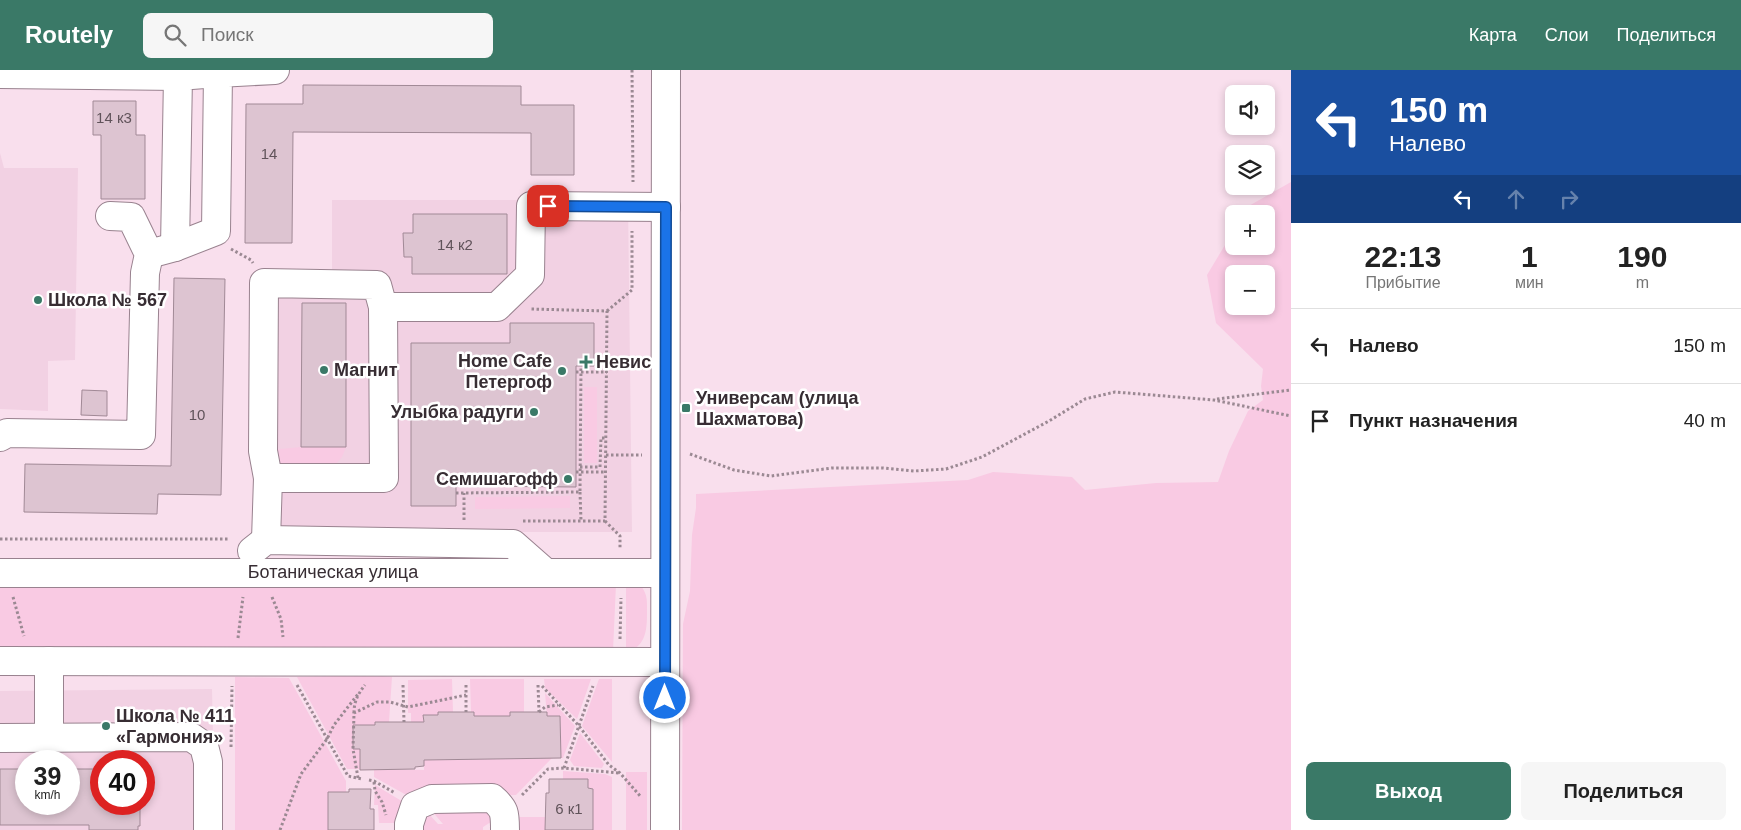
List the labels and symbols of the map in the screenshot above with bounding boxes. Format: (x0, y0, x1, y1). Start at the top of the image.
house number: 14 к3 (96, 109, 132, 126)
house number: 14 (261, 145, 277, 162)
pin (527, 185, 569, 227)
house number: 14 к2 (437, 236, 473, 253)
place label: Школа № 567 (48, 290, 167, 310)
marker: Школа № 567 (32, 294, 44, 306)
place label: Home Cafe Петергоф (458, 351, 552, 392)
place label: Невис (596, 352, 651, 372)
marker: Невис (580, 356, 592, 368)
place label: Магнит (334, 360, 398, 380)
marker: Магнит (318, 364, 330, 376)
marker: Home Cafe Петергоф (556, 365, 568, 377)
place label: Универсам (улица Шахматова) (696, 388, 859, 429)
place label: Улыбка радуги (391, 402, 524, 422)
marker: Универсам (улица Шахматова) (680, 402, 692, 414)
house number: 10 (189, 406, 205, 423)
marker: Улыбка радуги (528, 406, 540, 418)
place label: Семишагофф (436, 469, 558, 489)
marker: Семишагофф (562, 473, 574, 485)
street label: Ботаническая улица (248, 562, 419, 582)
position arrow (638, 671, 690, 723)
place label: Школа № 411 «Гармония» (116, 706, 234, 747)
marker: Школа № 411 «Гармония» (100, 720, 112, 732)
speed limit sign: 40 (90, 750, 155, 815)
house number: 6 к1 (555, 800, 583, 817)

